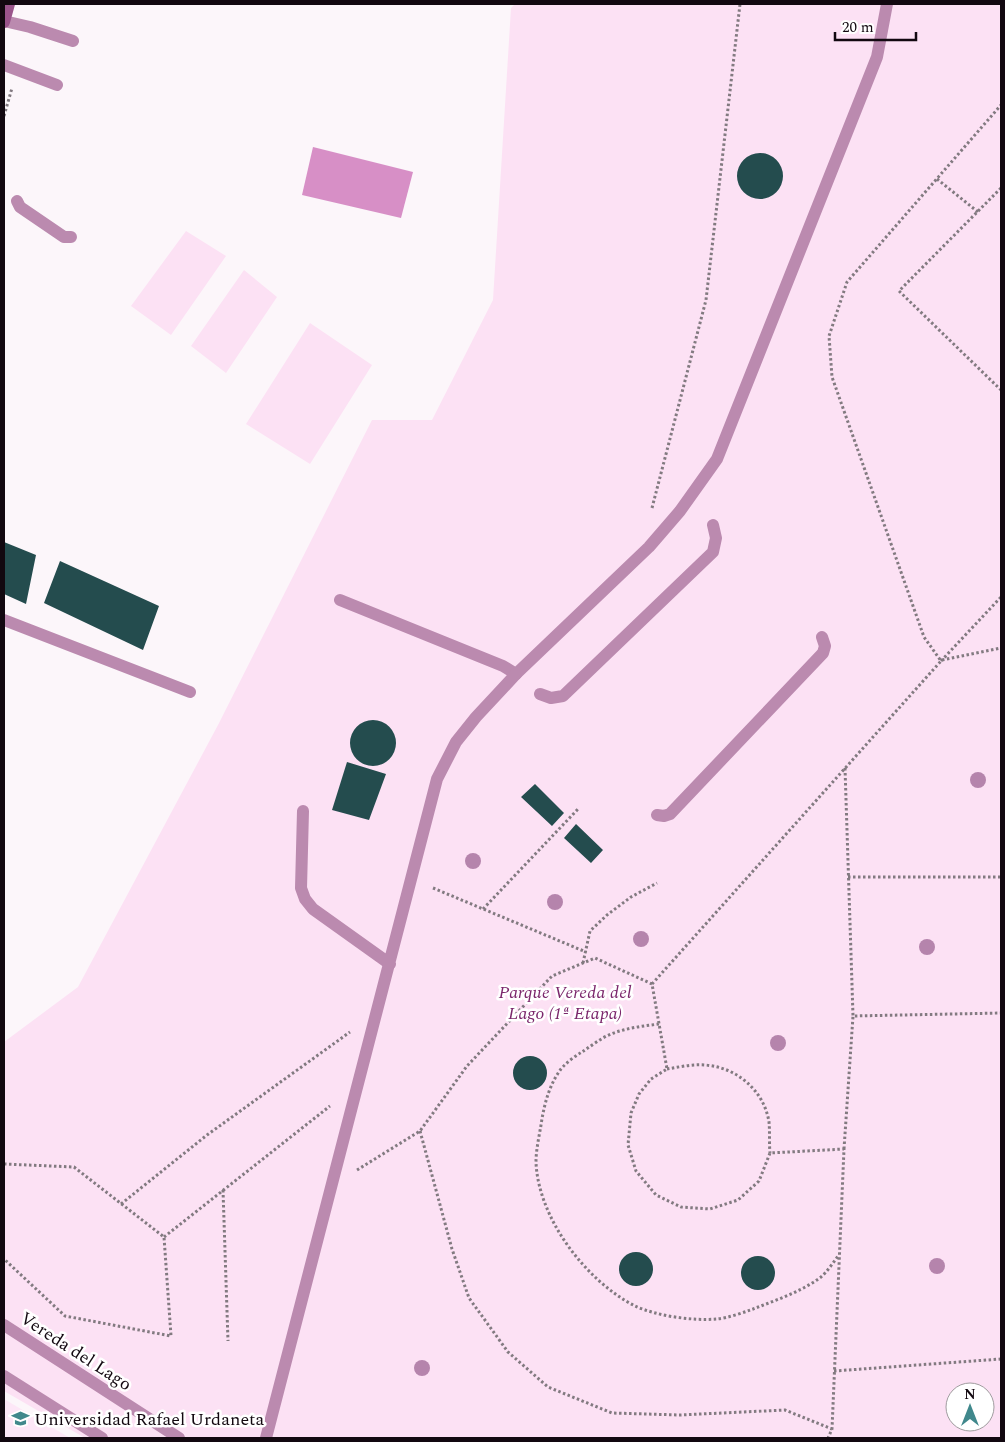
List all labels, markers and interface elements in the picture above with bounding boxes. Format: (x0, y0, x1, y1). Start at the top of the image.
scale bar (835, 10, 916, 42)
text: 20 m (842, 16, 874, 39)
park label: Parque Vereda del Lago (1ª Etapa) (498, 979, 632, 1027)
street label: Vereda del Lago (15, 1305, 137, 1398)
north arrow (945, 1382, 995, 1432)
text: N (964, 1384, 976, 1405)
place label: Universidad Rafael Urdaneta (34, 1406, 264, 1433)
school or university icon: Universidad Rafael Urdaneta (10, 1409, 30, 1429)

